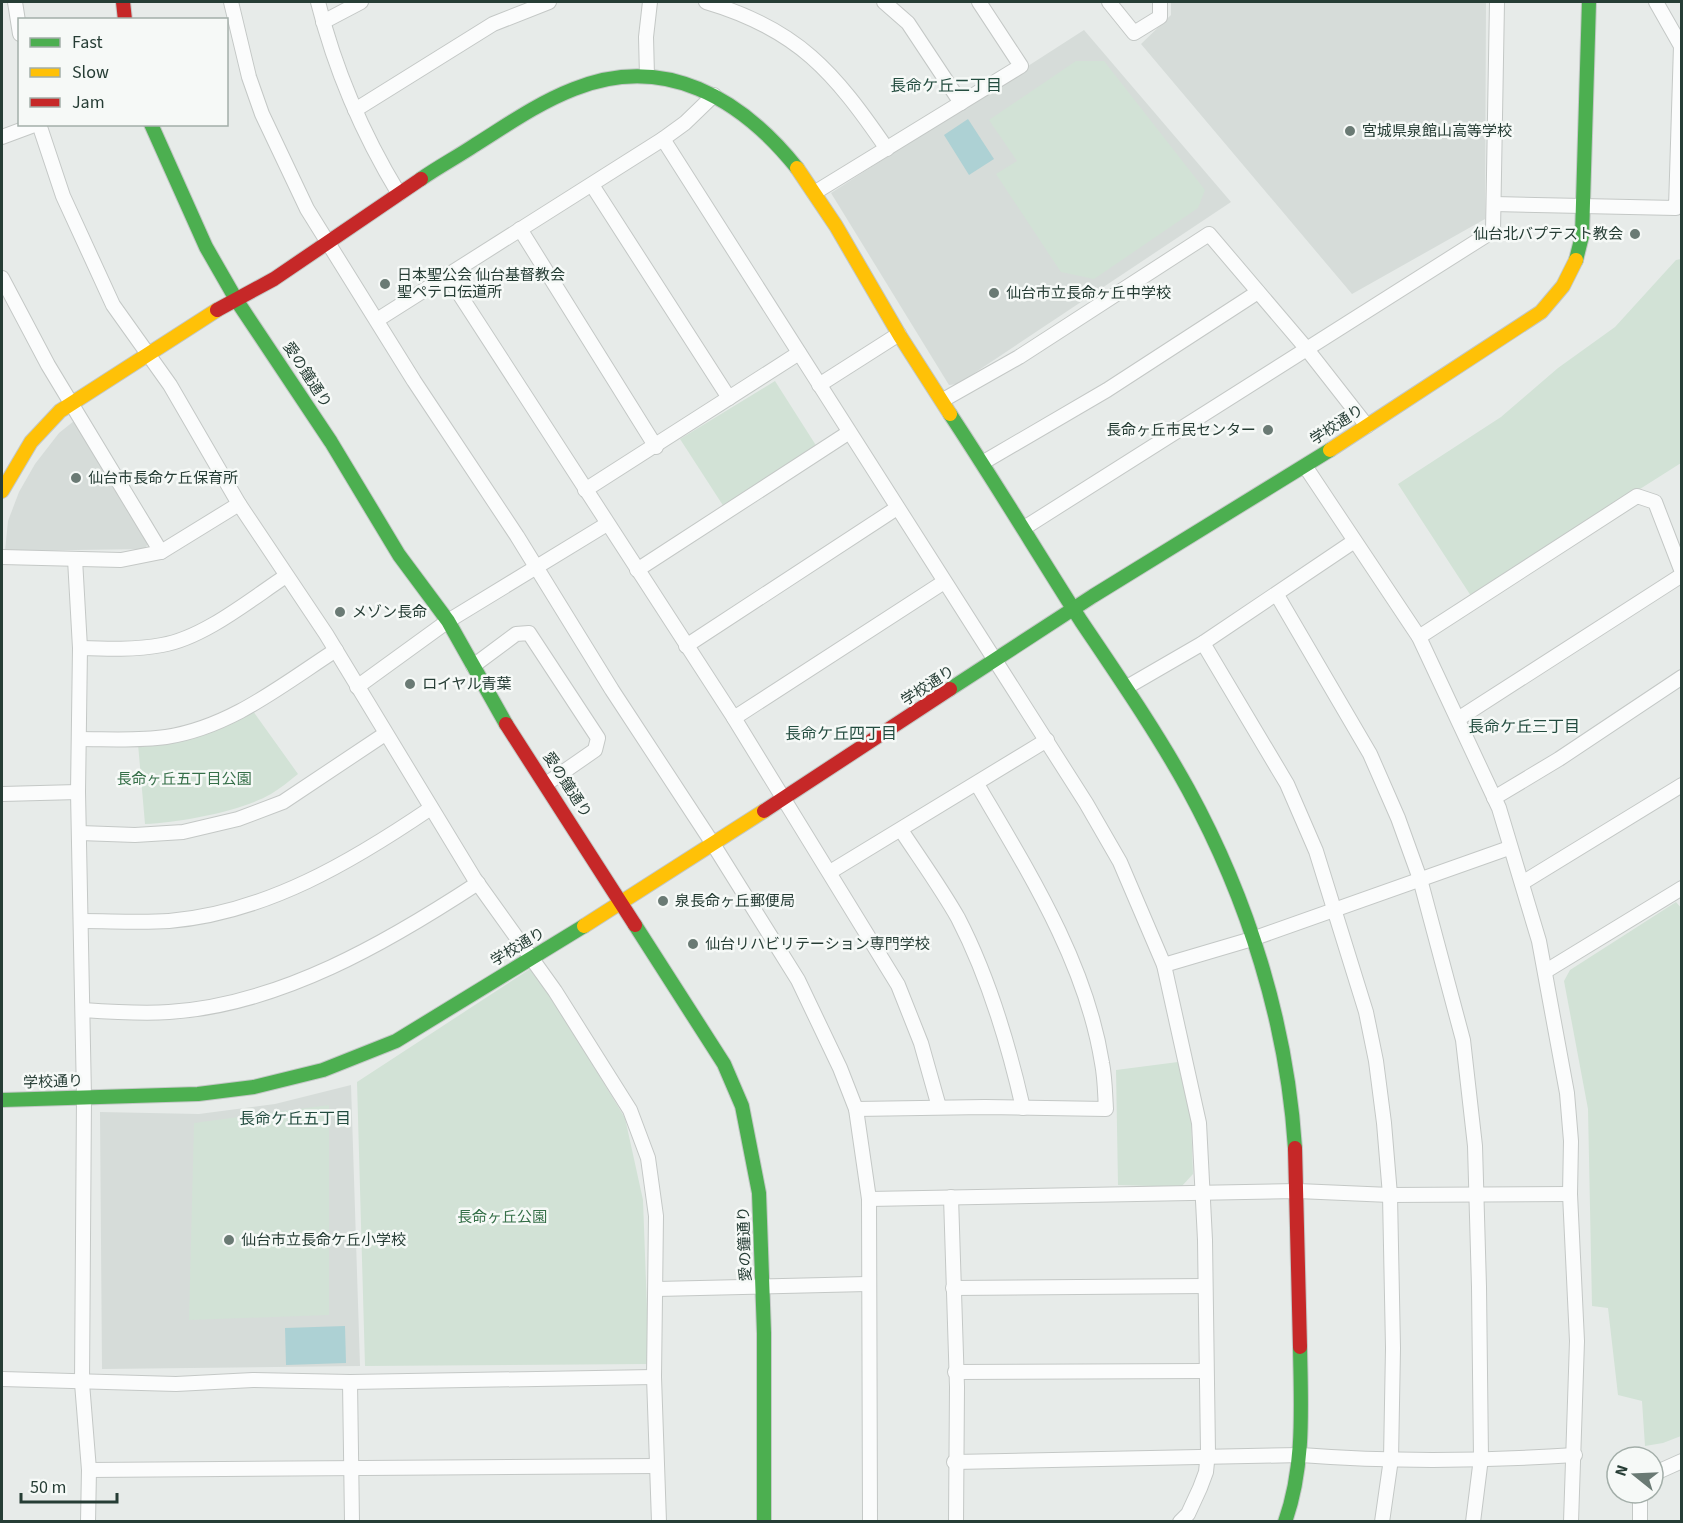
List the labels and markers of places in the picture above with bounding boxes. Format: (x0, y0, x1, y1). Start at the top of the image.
place label: 宮城県泉館山高等学校 (1362, 121, 1512, 142)
marker: 宮城県泉館山高等学校 (1343, 124, 1357, 138)
place label: 仙台北バプテスト教会 (1473, 224, 1623, 245)
marker: 仙台北バプテスト教会 (1628, 227, 1642, 241)
place label: 日本聖公会 仙台基督教会 聖ペテロ伝道所 (397, 265, 565, 303)
marker: 日本聖公会 仙台基督教会 聖ペテロ伝道所 (378, 277, 392, 291)
place label: 仙台市立長命ヶ丘中学校 (1006, 283, 1171, 304)
marker: 仙台市立長命ヶ丘中学校 (987, 286, 1001, 300)
place label: 長命ヶ丘市民センター (1106, 420, 1256, 441)
marker: 長命ヶ丘市民センター (1261, 423, 1275, 437)
place label: 仙台市長命ケ丘保育所 (88, 468, 238, 489)
marker: 仙台市長命ケ丘保育所 (69, 471, 83, 485)
place label: メゾン長命 (352, 602, 427, 623)
marker: メゾン長命 (333, 605, 347, 619)
place label: ロイヤル青葉 (422, 674, 512, 695)
marker: ロイヤル青葉 (403, 677, 417, 691)
place label: 泉長命ヶ丘郵便局 (675, 891, 795, 912)
marker: 泉長命ヶ丘郵便局 (656, 894, 670, 908)
place label: 仙台リハビリテーション専門学校 (705, 934, 930, 955)
marker: 仙台リハビリテーション専門学校 (686, 937, 700, 951)
place label: 仙台市立長命ケ丘小学校 (241, 1230, 406, 1251)
marker: 仙台市立長命ケ丘小学校 (222, 1233, 236, 1247)

